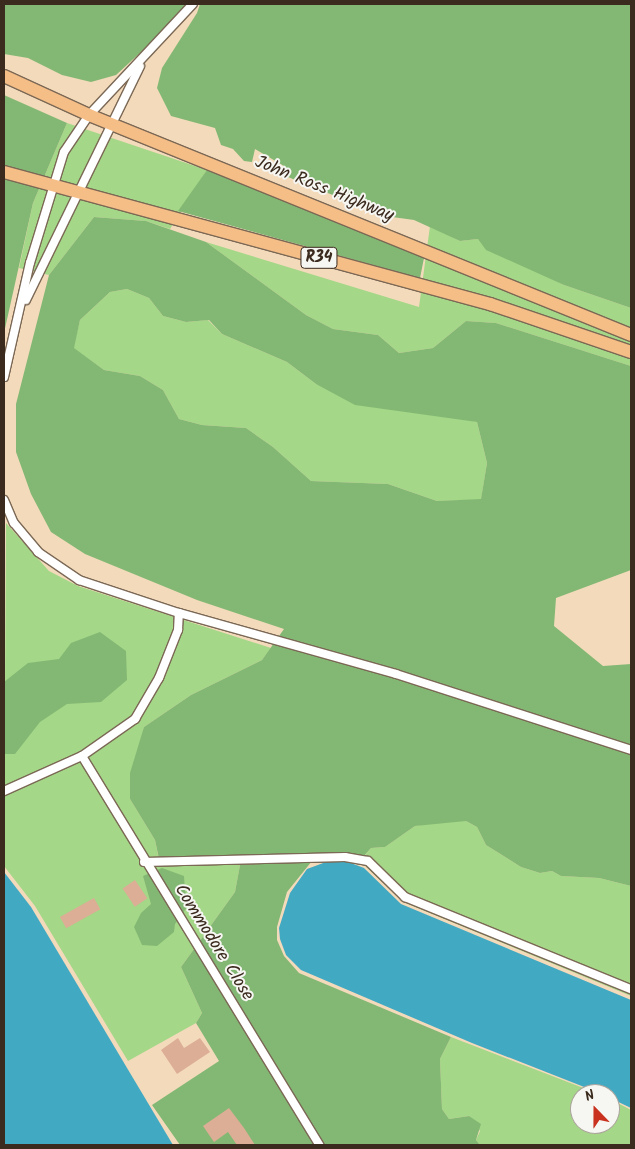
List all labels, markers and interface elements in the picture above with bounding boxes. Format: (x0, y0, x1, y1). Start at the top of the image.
street label: John Ross Highway (251, 152, 397, 228)
road number: R34 (300, 244, 338, 272)
street label: Commodore Close (169, 881, 257, 1005)
north arrow (570, 1084, 620, 1134)
text: N (582, 1084, 598, 1108)

